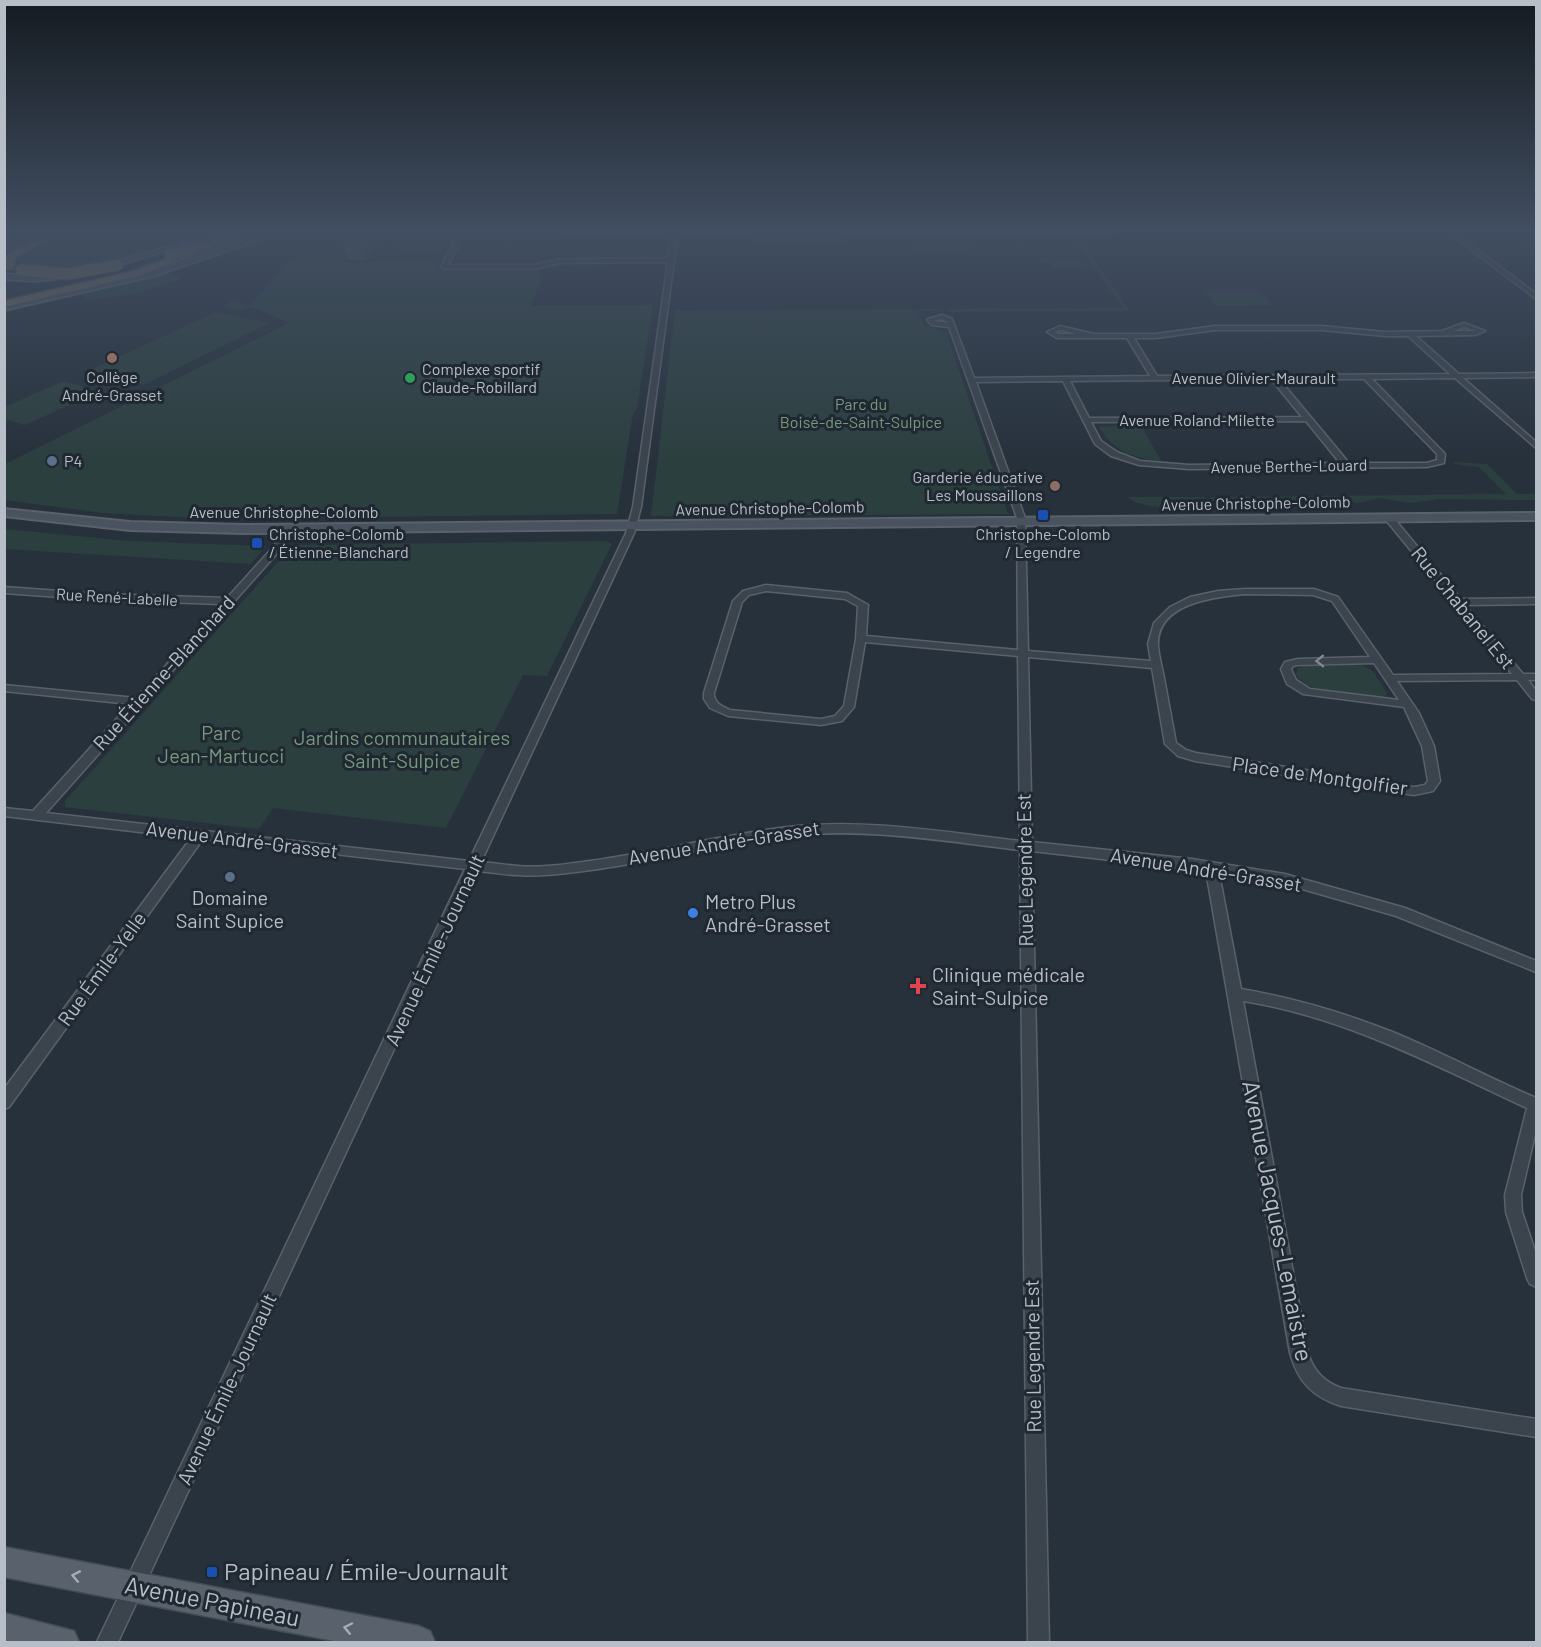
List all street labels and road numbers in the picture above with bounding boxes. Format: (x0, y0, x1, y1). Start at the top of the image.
street label: Avenue Olivier-Maurault (1172, 368, 1336, 387)
street label: Avenue Roland-Milette (1119, 410, 1275, 429)
street label: Avenue Berthe-Louard (1210, 455, 1368, 476)
street label: Avenue Christophe-Colomb (1161, 491, 1351, 514)
street label: Avenue Christophe-Colomb (675, 496, 865, 519)
street label: Avenue Christophe-Colomb (189, 502, 379, 521)
street label: Rue Chabanel Est (1407, 541, 1521, 674)
street label: Rue René-Labelle (56, 584, 178, 609)
street label: Rue Étienne-Blanchard (87, 590, 239, 755)
street label: Place de Montgolfier (1231, 751, 1409, 799)
street label: Rue Legendre Est (1011, 793, 1037, 947)
street label: Avenue André-Grasset (145, 815, 340, 863)
street label: Avenue André-Grasset (626, 815, 821, 869)
street label: Avenue André-Grasset (1109, 842, 1304, 896)
street label: Avenue Émile-Journault (379, 850, 489, 1049)
street label: Rue Émile-Yelle (52, 907, 151, 1030)
street label: Avenue Jacques-Lemaistre (1237, 1078, 1320, 1364)
street label: Rue Legendre Est (1019, 1279, 1045, 1433)
street label: Avenue Émile-Journault (171, 1289, 281, 1488)
street label: Avenue Papineau (122, 1569, 302, 1632)

